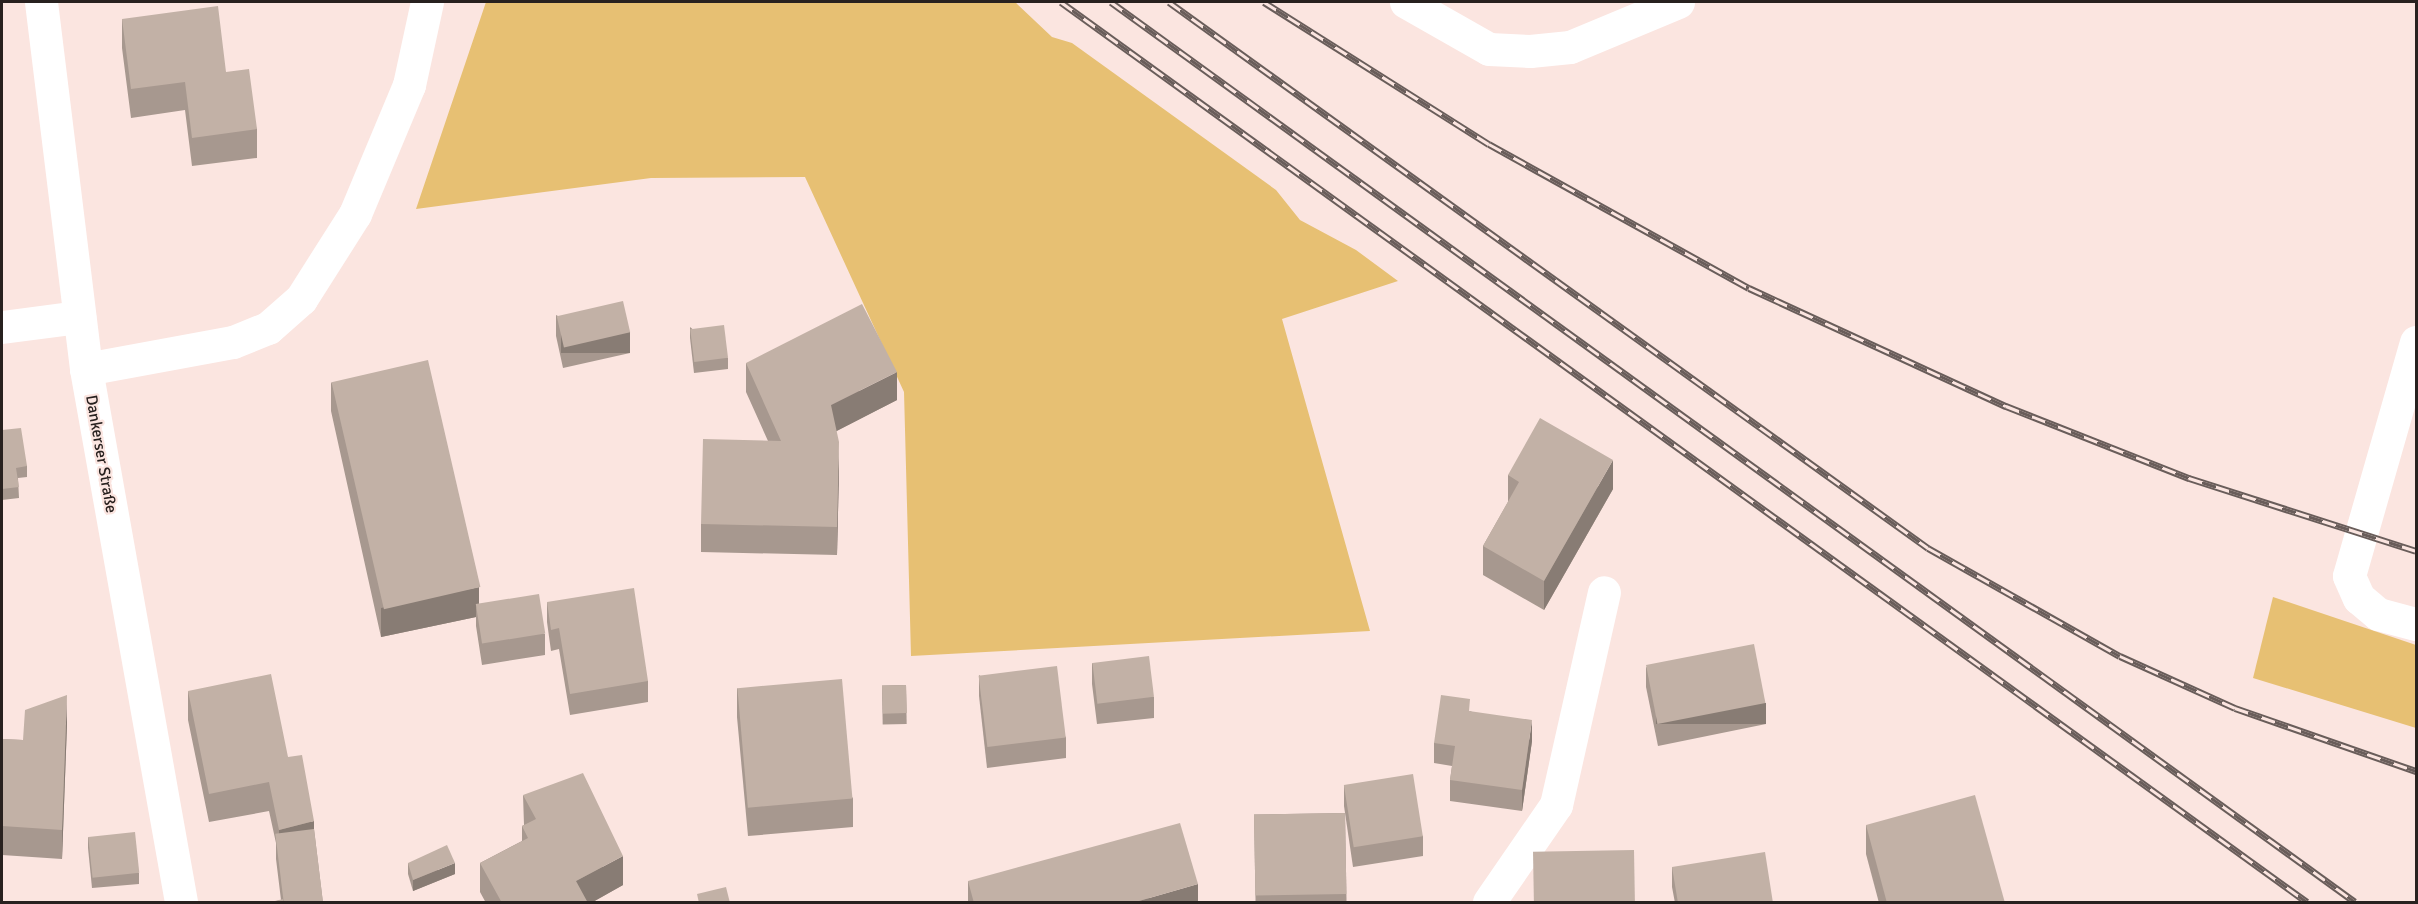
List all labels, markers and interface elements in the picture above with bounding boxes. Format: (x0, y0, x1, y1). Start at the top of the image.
street label: Dankerser Straße (81, 393, 121, 515)

